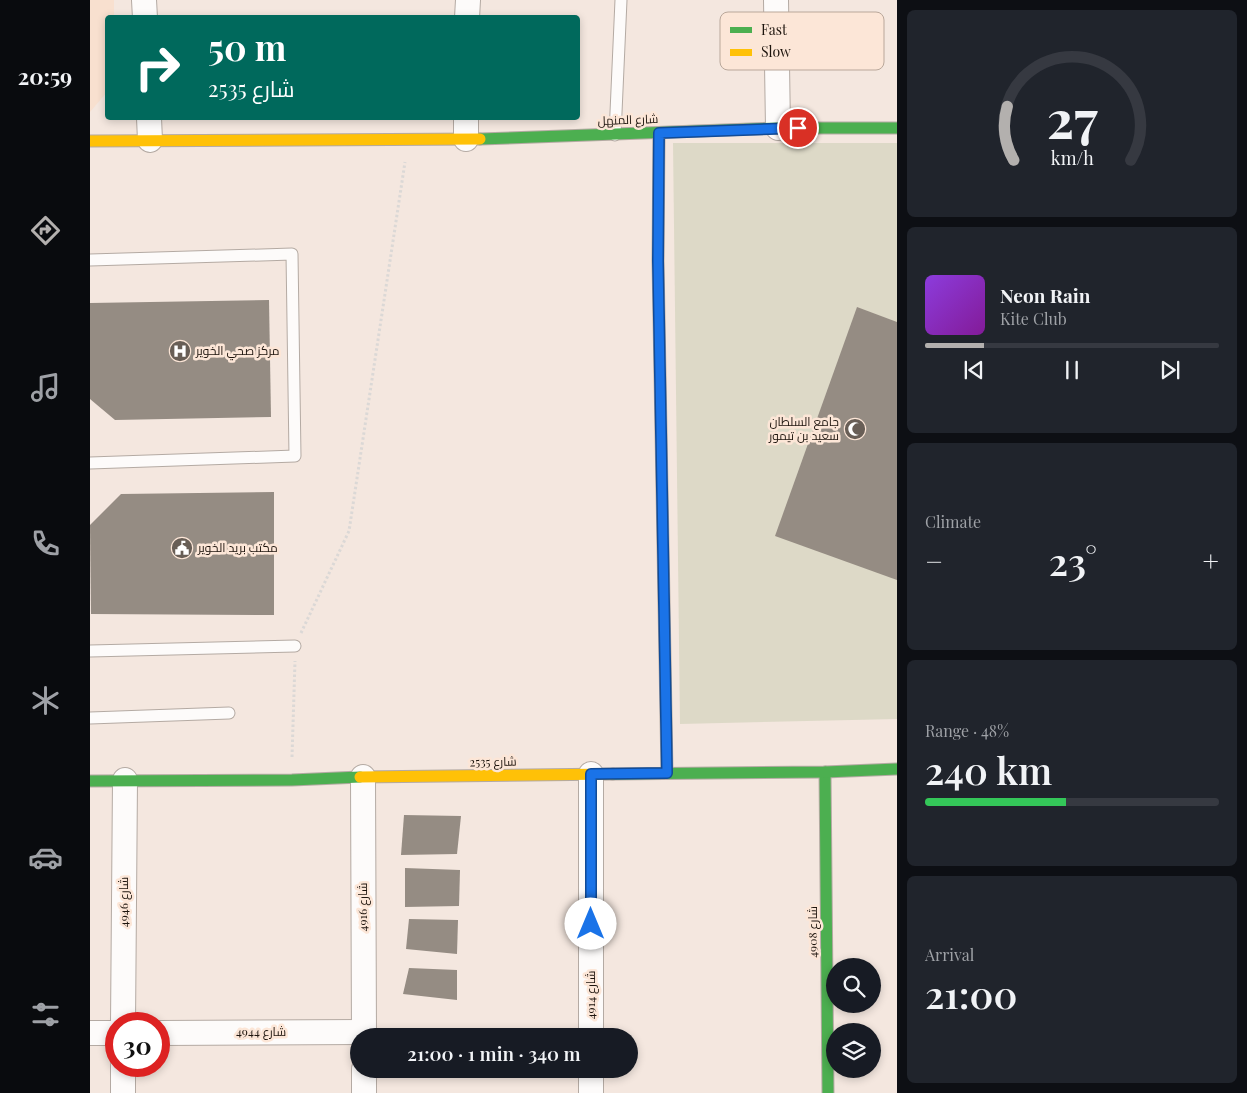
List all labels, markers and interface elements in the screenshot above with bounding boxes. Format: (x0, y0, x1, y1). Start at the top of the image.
legend (720, 12, 884, 70)
text: Fast (761, 20, 788, 39)
text: 50 m (208, 23, 286, 70)
icon: right (125, 35, 190, 100)
text: Slow (761, 42, 791, 61)
text: 20:59 (18, 61, 72, 91)
text: 2535 شارع (208, 73, 295, 103)
text: 27 (1047, 83, 1098, 152)
pin (777, 107, 819, 149)
street label: شارع المنهل (597, 110, 659, 129)
icon: arrive (784, 114, 812, 142)
text: km/h (1051, 146, 1094, 169)
icon: directions (28, 213, 63, 248)
text: Neon Rain (1000, 282, 1090, 308)
text: Kite Club (1000, 308, 1067, 329)
hospital icon: مركز صحي الخوير (168, 339, 192, 363)
place label: مركز صحي الخوير (195, 342, 280, 361)
icon: previous (960, 356, 988, 384)
icon: pause (1058, 356, 1086, 384)
icon: next (1156, 356, 1184, 384)
icon: music (28, 370, 63, 405)
place label: جامع السلطان سعيد بن تيمور (768, 413, 839, 443)
mosque icon: جامع السلطان سعيد بن تيمور (843, 417, 867, 441)
text: Climate (925, 511, 981, 532)
icon: phone (28, 526, 63, 561)
text: 23° (1049, 535, 1097, 586)
public building icon: مكتب بريد الخوير (170, 536, 194, 560)
place label: مكتب بريد الخوير (197, 539, 278, 555)
text: − (925, 542, 943, 579)
text: + (1203, 542, 1219, 579)
icon: climate (28, 683, 63, 718)
text: Range · 48% (925, 720, 1009, 741)
text: 240 km (925, 744, 1052, 795)
street label: 2535 شارع (469, 753, 517, 770)
icon: car (28, 840, 63, 875)
street label: 4946 شارع (115, 877, 132, 927)
street label: 4916 شارع (354, 882, 371, 931)
position arrow (564, 897, 616, 949)
street label: 4908 شارع (804, 906, 821, 958)
text: Arrival (925, 944, 974, 965)
map controls (826, 958, 881, 1078)
button: search (826, 958, 881, 1013)
text: 21:00 (925, 968, 1017, 1019)
street label: 4914 شارع (582, 971, 599, 1019)
icon: filters (28, 997, 63, 1032)
speed limit sign: 30 (105, 1012, 170, 1077)
street label: 4944 شارع (236, 1023, 286, 1040)
button: layers (826, 1023, 881, 1078)
text: 21:00 · 1 min · 340 m (407, 1040, 581, 1066)

